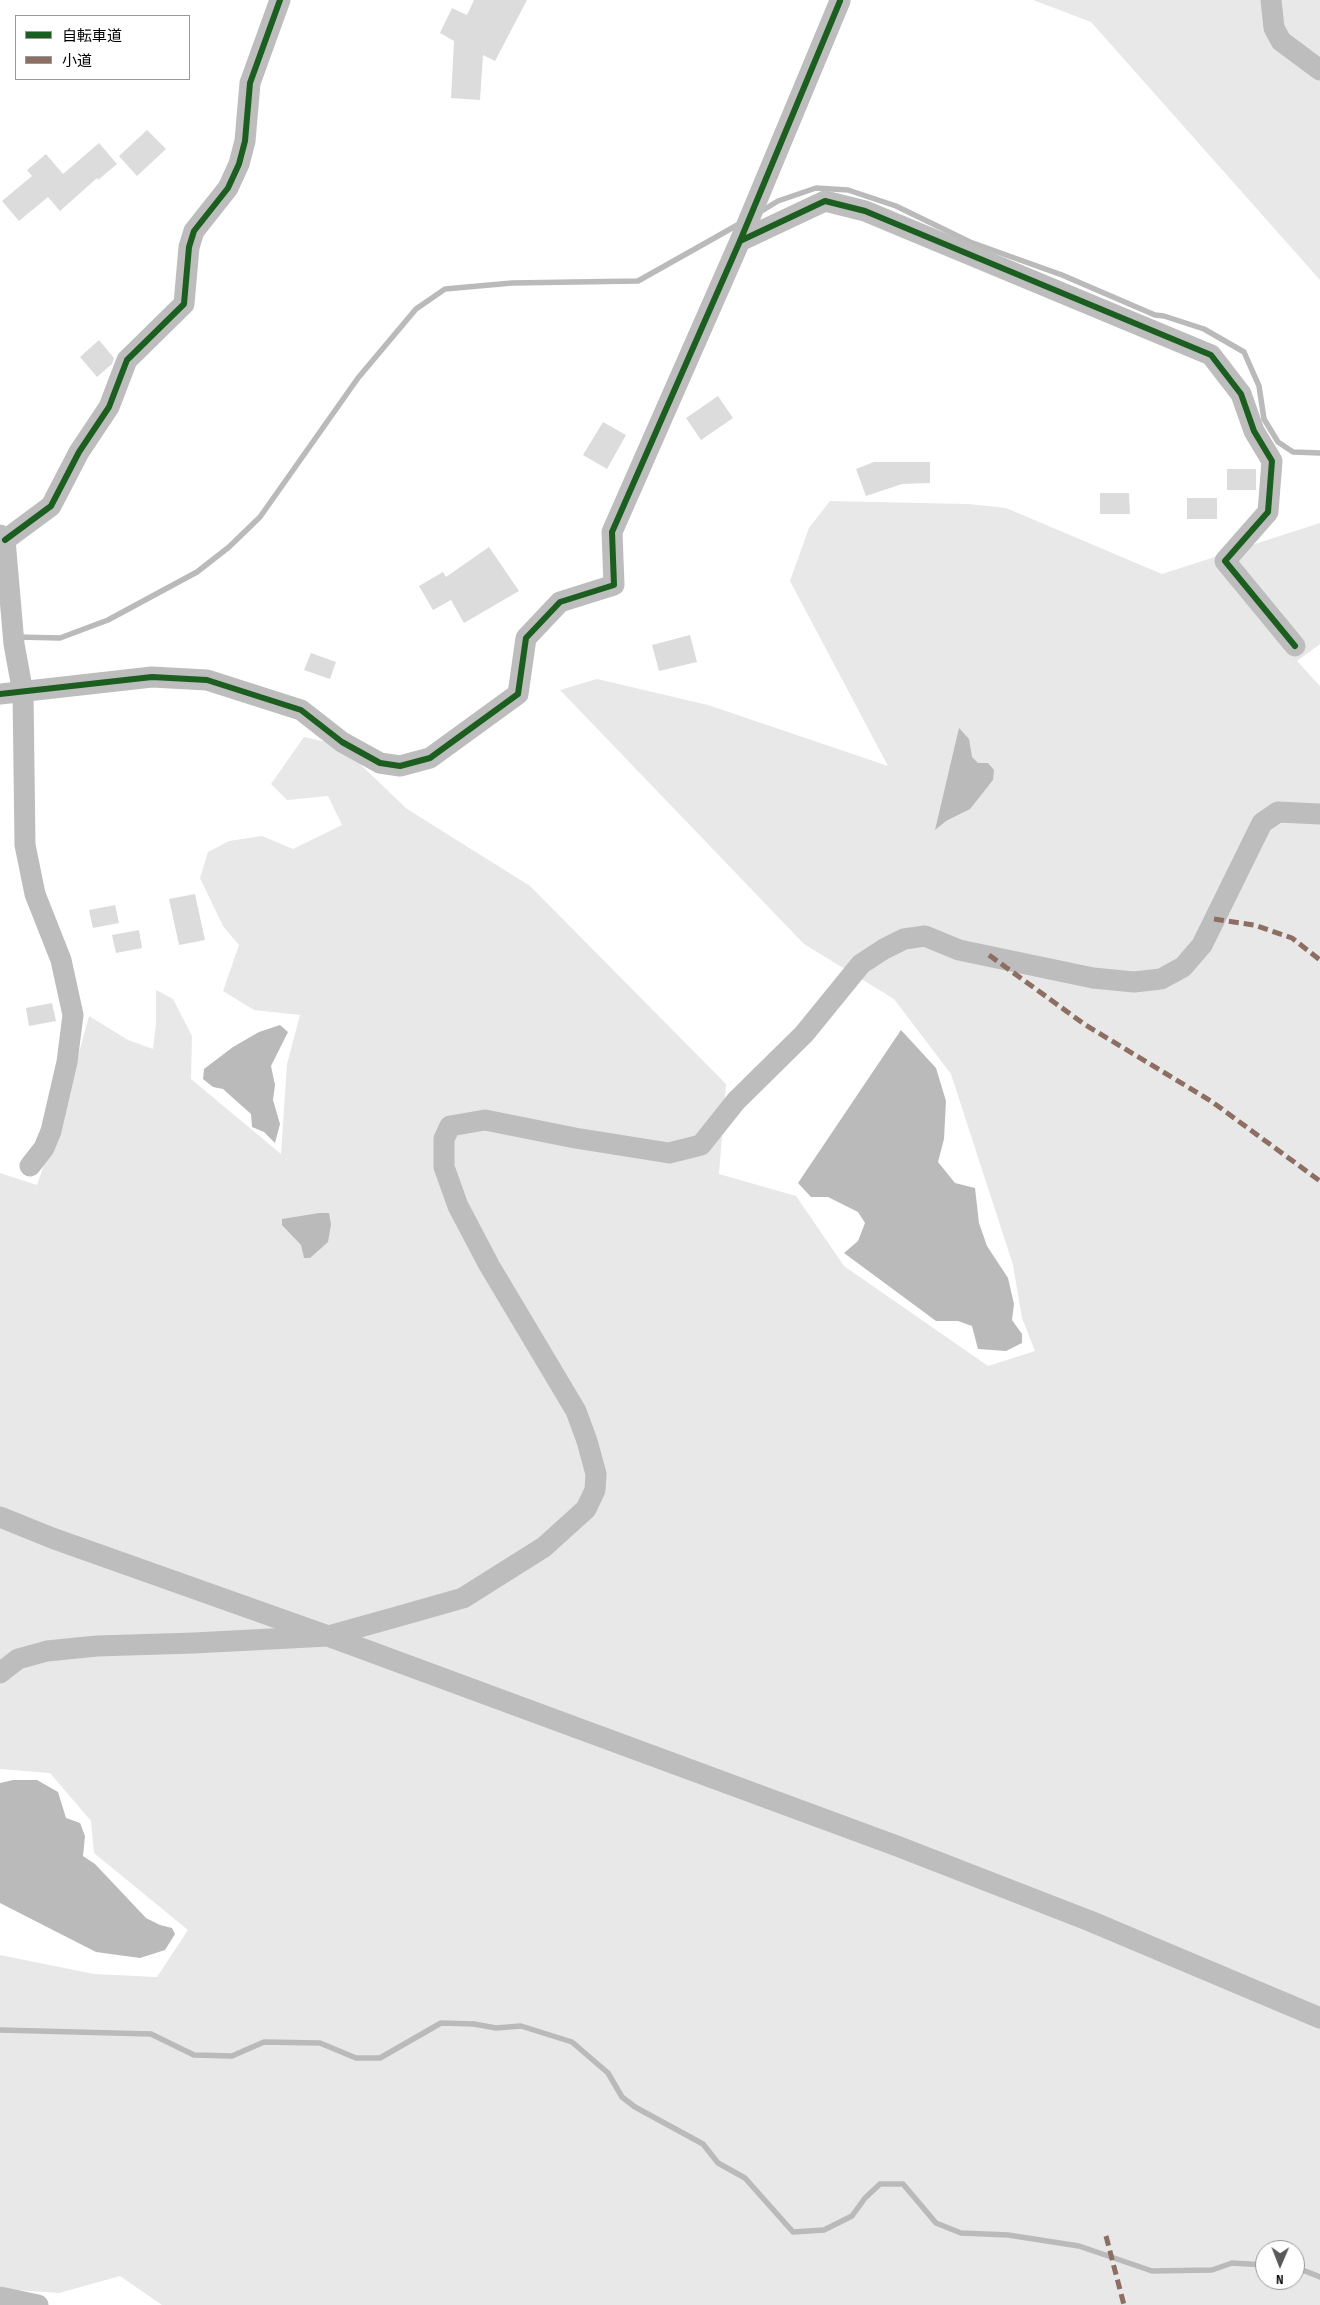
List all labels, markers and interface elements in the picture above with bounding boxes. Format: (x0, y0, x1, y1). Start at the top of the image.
legend (15, 15, 190, 80)
text: 自転車道 (62, 27, 122, 46)
text: 小道 (62, 52, 92, 71)
north arrow (1255, 2240, 1305, 2290)
text: N (1276, 2271, 1284, 2288)

